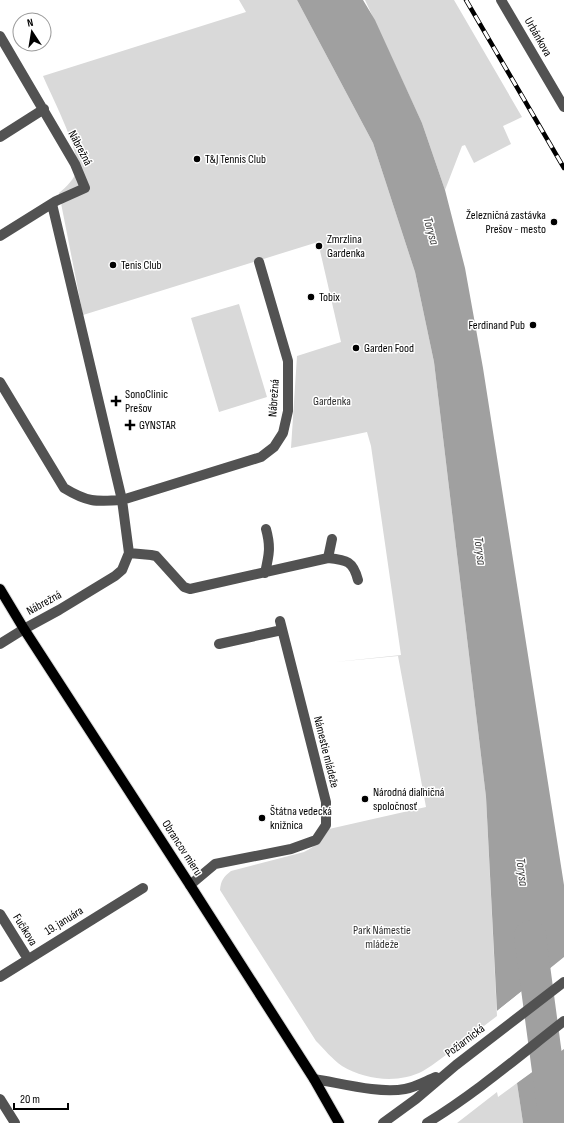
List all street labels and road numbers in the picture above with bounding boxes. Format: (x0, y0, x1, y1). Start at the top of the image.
street label: Urbánkova (521, 15, 555, 59)
street label: Nábrežná (64, 128, 96, 169)
street label: Nábrežná (265, 378, 283, 417)
street label: Nábrežná (24, 587, 65, 619)
street label: Námestie mládeže (310, 714, 342, 790)
street label: Obrancov mieru (158, 817, 206, 879)
street label: 19. januára (42, 903, 86, 939)
street label: Fučíkova (9, 911, 41, 949)
street label: Požiarnická (442, 1021, 488, 1061)

